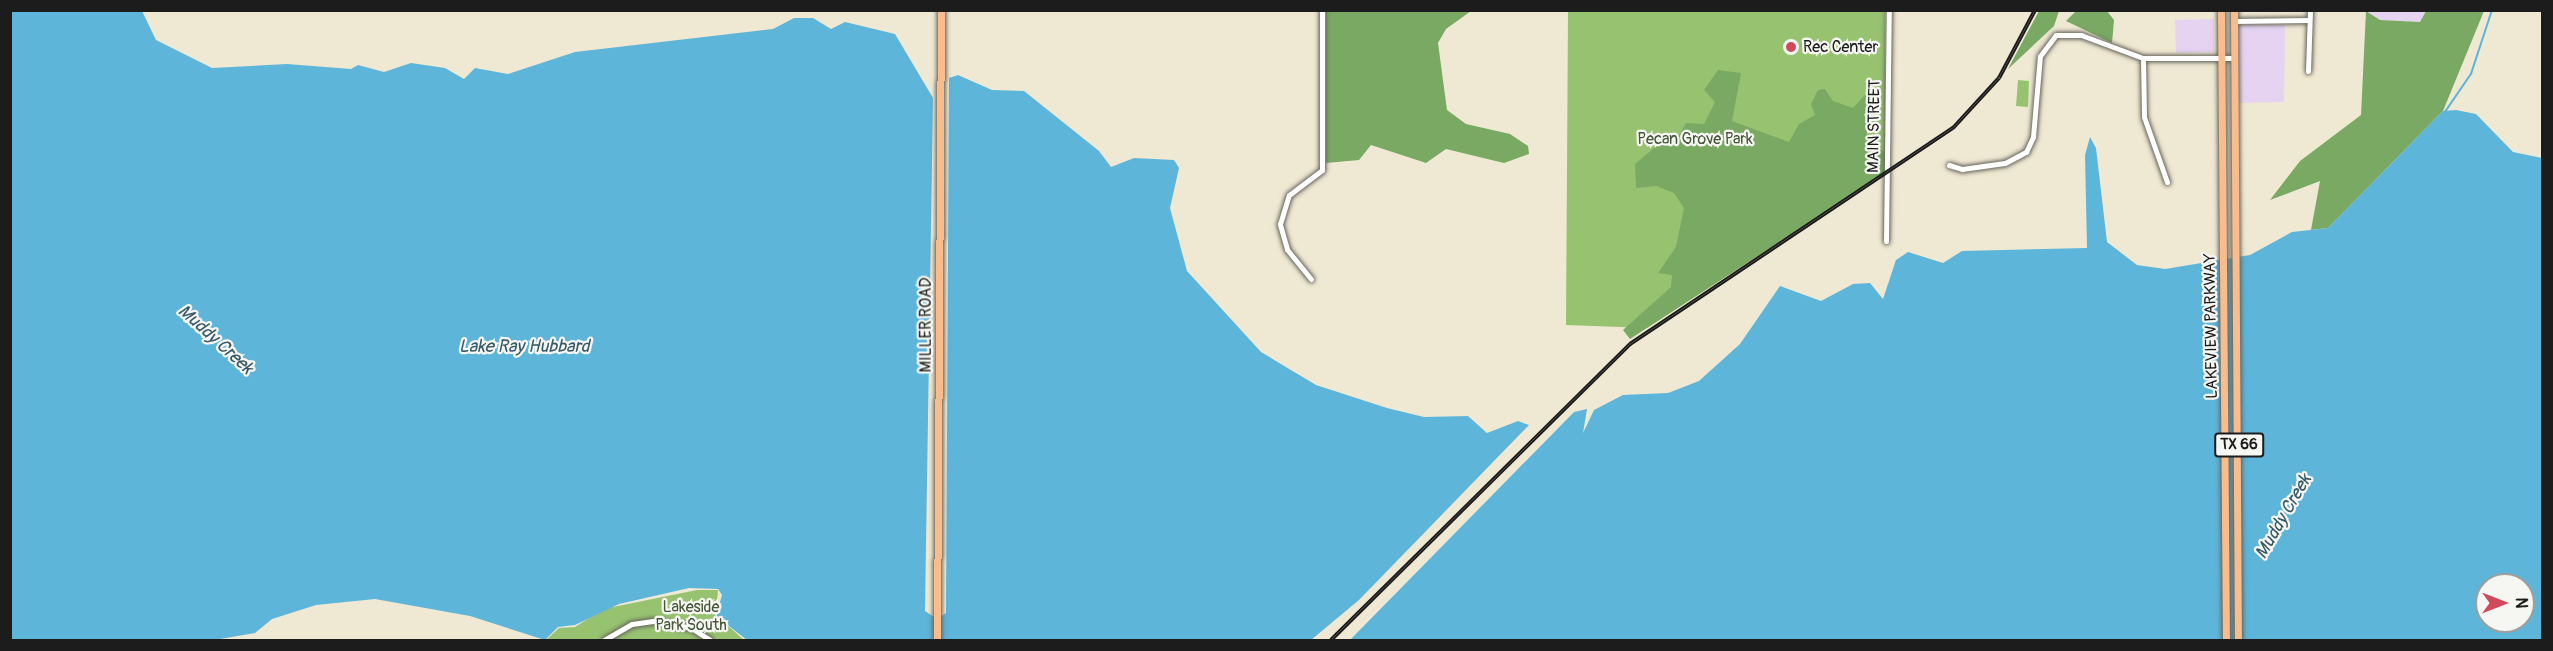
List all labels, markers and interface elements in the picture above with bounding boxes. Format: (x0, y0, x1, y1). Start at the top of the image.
place label: Rec Center (1803, 37, 1878, 57)
marker: Rec Center (1784, 40, 1798, 54)
street label: MAIN STREET (1864, 79, 1884, 173)
park label: Pecan Grove Park (1637, 129, 1753, 149)
street label: LAKEVIEW PARKWAY (2200, 253, 2222, 399)
street label: MILLER ROAD (916, 278, 936, 372)
water label: Muddy Creek (173, 301, 257, 379)
water label: Lake Ray Hubbard (459, 336, 589, 358)
road number: TX 66 (2214, 433, 2264, 457)
water label: Muddy Creek (2251, 471, 2317, 563)
north arrow (2475, 573, 2535, 633)
park label: Lakeside Park South (655, 597, 727, 635)
text: N (2511, 598, 2531, 608)

